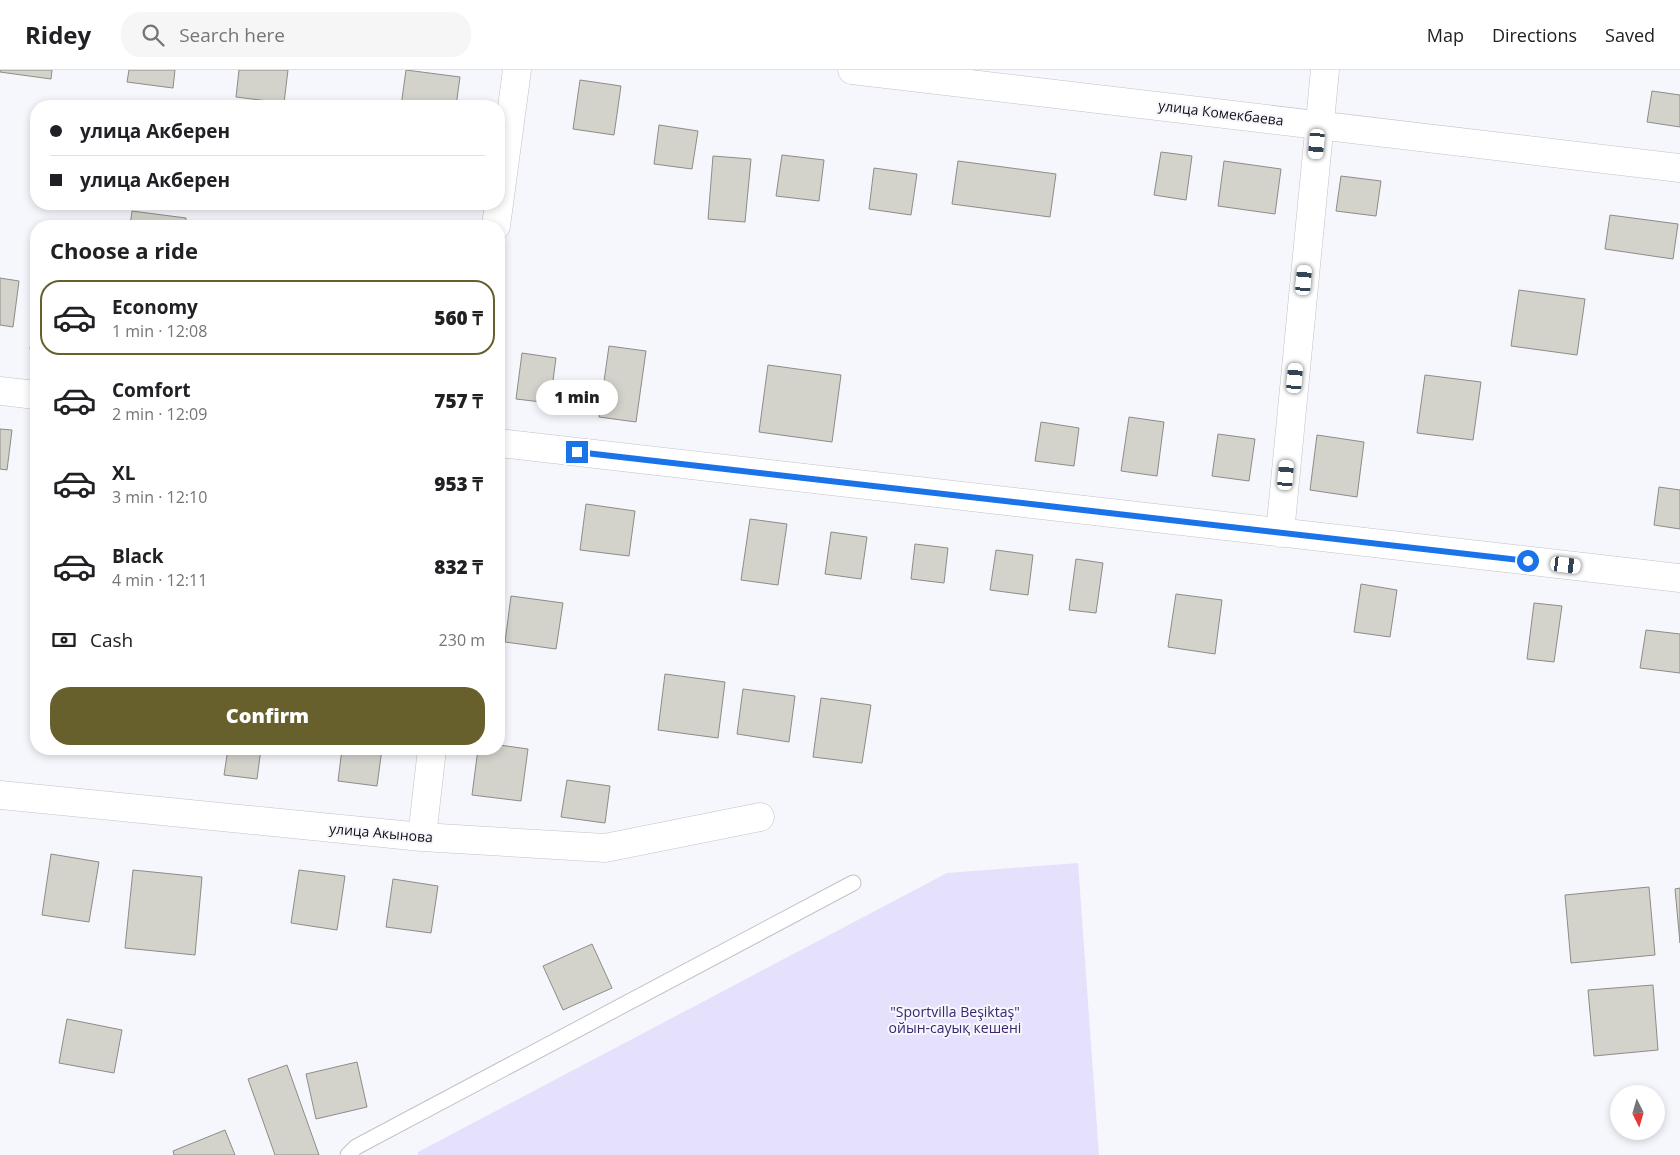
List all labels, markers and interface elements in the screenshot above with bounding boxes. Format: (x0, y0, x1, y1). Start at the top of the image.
search box (121, 12, 471, 57)
text: Ridey (25, 18, 91, 51)
icon: search (139, 21, 167, 49)
text: Search here (179, 22, 285, 48)
text: Map (1427, 23, 1464, 47)
text: Directions (1492, 23, 1577, 47)
text: Saved (1605, 23, 1655, 47)
street label: улица Комекбаева (1157, 95, 1285, 130)
text: улица Акберен (80, 118, 230, 144)
car (1308, 128, 1325, 160)
text: улица Акберен (80, 167, 230, 193)
text: Choose a ride (50, 235, 198, 265)
car (1295, 264, 1312, 296)
text: Economy (112, 294, 198, 320)
icon: car (52, 295, 97, 340)
text: 560 ₸ (434, 305, 483, 331)
text: 1 min · 12:08 (112, 320, 207, 342)
car (1286, 362, 1303, 394)
text: Comfort (112, 377, 191, 403)
icon: car (52, 378, 97, 423)
callout: 1 min (536, 380, 618, 414)
text: 1 min (554, 386, 600, 408)
text: 757 ₸ (434, 388, 483, 414)
text: 2 min · 12:09 (112, 403, 207, 425)
route end (566, 441, 588, 463)
car (1277, 459, 1294, 491)
text: XL (112, 460, 135, 486)
icon: car (52, 461, 97, 506)
text: 953 ₸ (434, 471, 483, 497)
text: 3 min · 12:10 (112, 486, 207, 508)
text: Black (112, 543, 164, 569)
icon: car (52, 544, 97, 589)
route start (1517, 550, 1539, 572)
text: 832 ₸ (434, 554, 483, 580)
car (1550, 556, 1581, 574)
text: 4 min · 12:11 (112, 569, 207, 591)
icon: cash (50, 626, 78, 654)
text: Cash (90, 627, 133, 653)
text: 230 m (439, 629, 485, 651)
button: Confirm (50, 687, 485, 745)
street label: улица Акынова (328, 819, 434, 846)
park label: "Sportvilla Beşiktaş" ойын-сауық кешені (889, 1002, 1021, 1037)
north arrow (1610, 1085, 1665, 1140)
map controls (1610, 1085, 1665, 1140)

